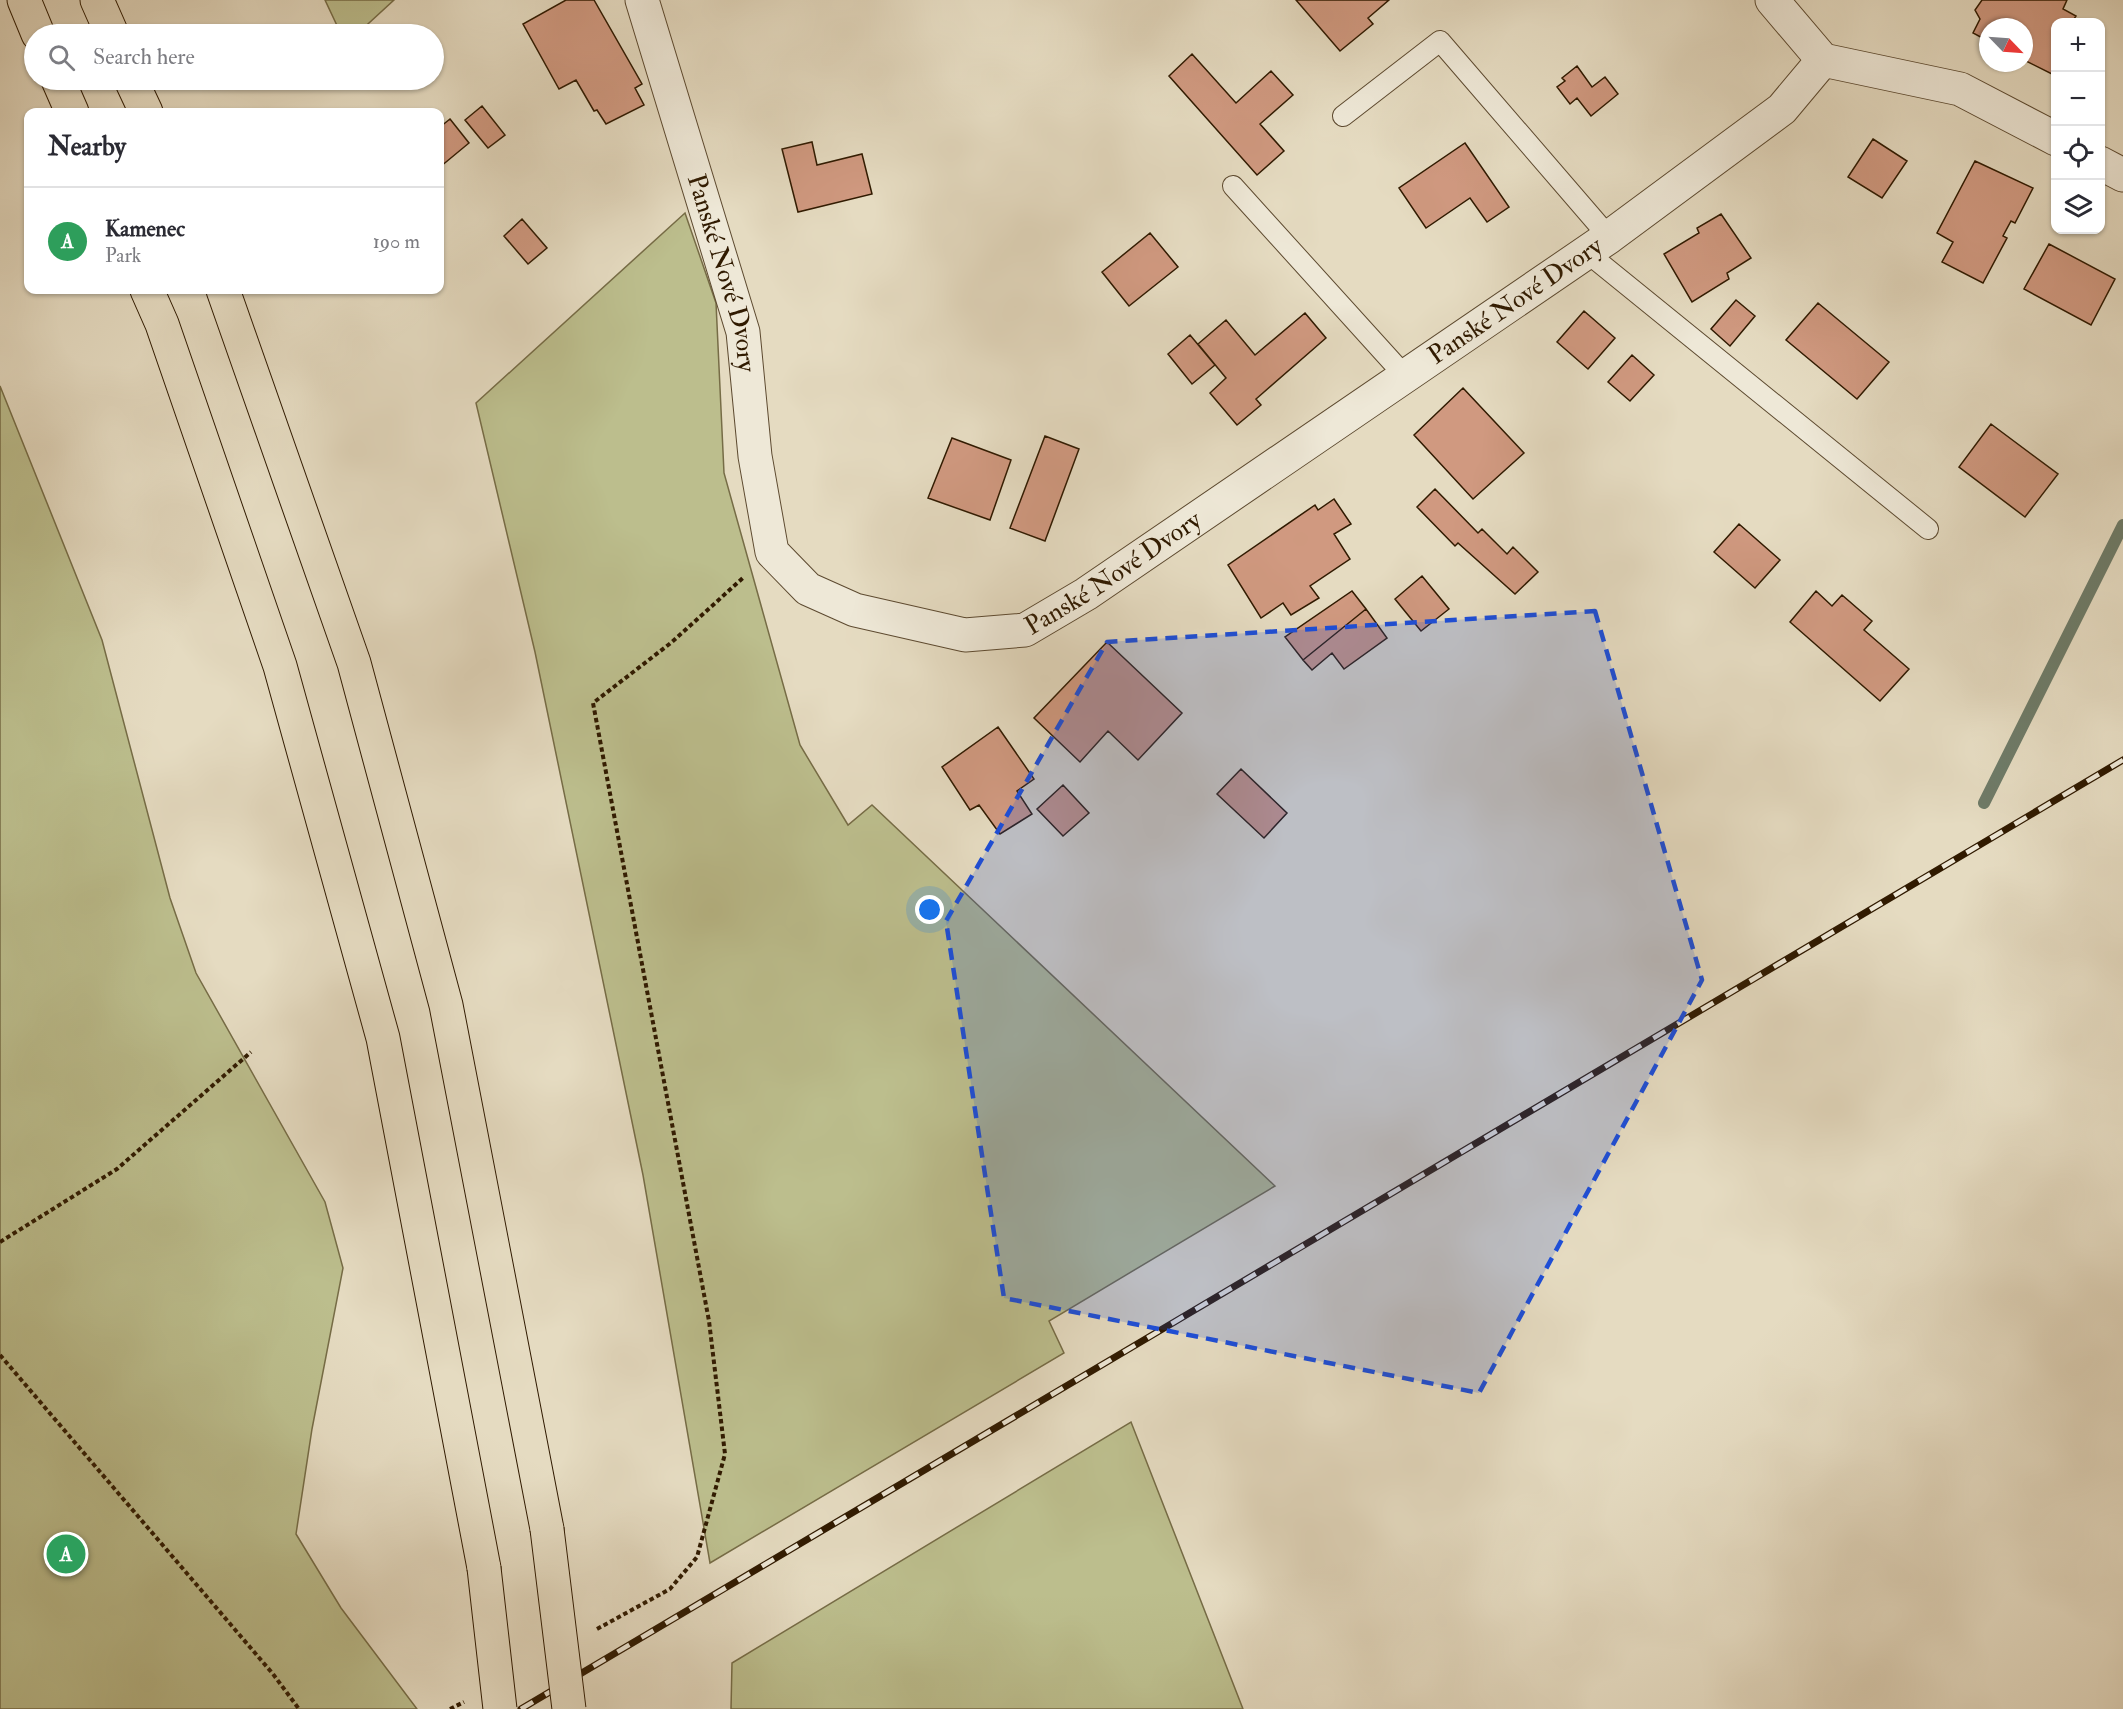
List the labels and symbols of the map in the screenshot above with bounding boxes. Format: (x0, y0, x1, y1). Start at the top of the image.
north arrow (1979, 18, 2033, 72)
street label: Panské Nové Dvory (680, 170, 763, 374)
street label: Panské Nové Dvory (1422, 230, 1609, 372)
street label: Panské Nové Dvory (1019, 504, 1208, 642)
your location (915, 895, 944, 924)
pin: A (46, 1532, 86, 1576)

